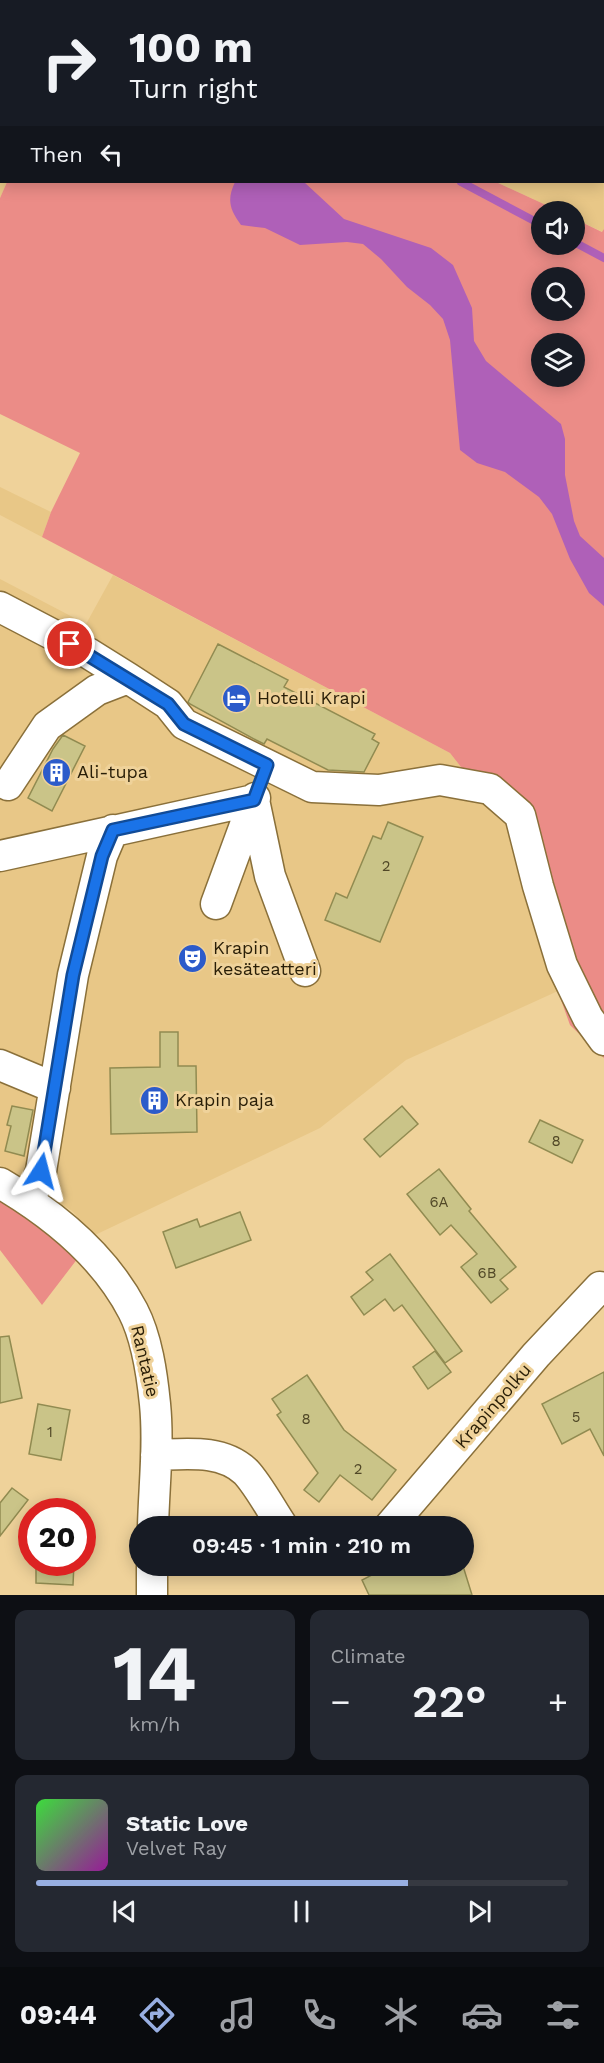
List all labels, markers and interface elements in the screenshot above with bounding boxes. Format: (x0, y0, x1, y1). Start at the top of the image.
text: 100 m (129, 23, 253, 72)
icon: right (30, 24, 108, 102)
text: Turn right (129, 73, 258, 105)
icon: left (95, 138, 128, 171)
text: Then (30, 142, 83, 167)
map controls (531, 201, 585, 387)
button: sound (531, 201, 585, 255)
button: search (531, 267, 585, 321)
button: layers (531, 333, 585, 387)
pin (44, 618, 95, 669)
icon: arrive (53, 627, 86, 660)
hotel icon: Hotelli Krapi (220, 682, 252, 714)
place label: Hotelli Krapi (257, 687, 366, 708)
building icon: Ali-tupa (40, 756, 72, 788)
place label: Ali-tupa (77, 761, 148, 782)
house number: 2 (382, 857, 390, 875)
place label: Krapin kesäteatteri (213, 937, 317, 979)
theatre icon: Krapin kesäteatteri (176, 942, 208, 974)
building icon: Krapin paja (138, 1084, 170, 1116)
place label: Krapin paja (175, 1089, 274, 1110)
house number: 8 (551, 1132, 561, 1150)
position arrow (9, 1139, 73, 1203)
house number: 6A (429, 1193, 449, 1211)
house number: 6B (478, 1264, 496, 1282)
street label: Rantatie (127, 1323, 164, 1399)
street label: Krapinpolku (450, 1359, 535, 1452)
house number: 5 (572, 1408, 580, 1426)
house number: 8 (301, 1410, 311, 1428)
house number: 1 (47, 1423, 53, 1441)
house number: 2 (354, 1460, 362, 1478)
speed limit sign: 20 (18, 1498, 96, 1576)
text: 09:45 · 1 min · 210 m (192, 1533, 411, 1558)
text: 14 (113, 1627, 197, 1719)
text: Climate (331, 1644, 406, 1668)
text: 22° (412, 1675, 487, 1728)
text: − (331, 1682, 350, 1721)
text: + (548, 1682, 568, 1721)
text: km/h (129, 1712, 181, 1736)
text: Static Love (126, 1811, 248, 1836)
text: Velvet Ray (126, 1836, 227, 1860)
icon: previous (108, 1895, 141, 1928)
icon: pause (285, 1895, 318, 1928)
icon: next (463, 1895, 496, 1928)
icon: directions (136, 1994, 178, 2036)
icon: music (217, 1994, 259, 2036)
icon: phone (298, 1994, 340, 2036)
icon: climate (380, 1994, 422, 2036)
icon: car (461, 1994, 503, 2036)
icon: filters (542, 1994, 584, 2036)
text: 09:44 (20, 1999, 97, 2031)

